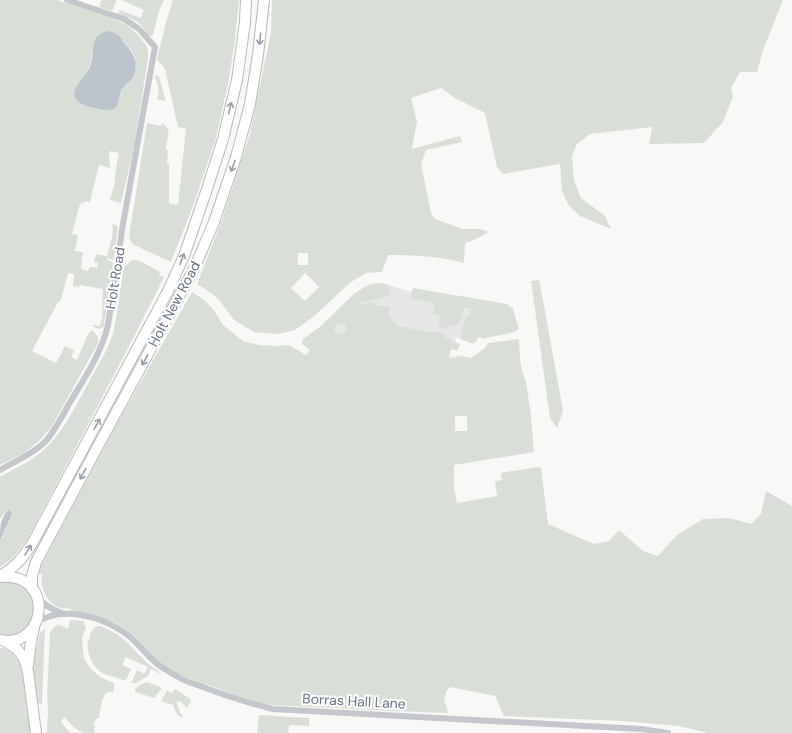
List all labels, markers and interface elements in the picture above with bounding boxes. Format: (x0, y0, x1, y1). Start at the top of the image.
one-way arrow (256, 32, 264, 45)
one-way arrow (227, 102, 235, 115)
one-way arrow (229, 159, 236, 172)
street label: Holt Road (101, 246, 129, 310)
one-way arrow (179, 253, 187, 265)
street label: Holt New Road (144, 258, 204, 350)
one-way arrow (140, 354, 148, 366)
one-way arrow (94, 418, 102, 430)
one-way arrow (79, 468, 86, 480)
one-way arrow (24, 545, 32, 556)
street label: Borras Hall Lane (302, 689, 406, 713)

